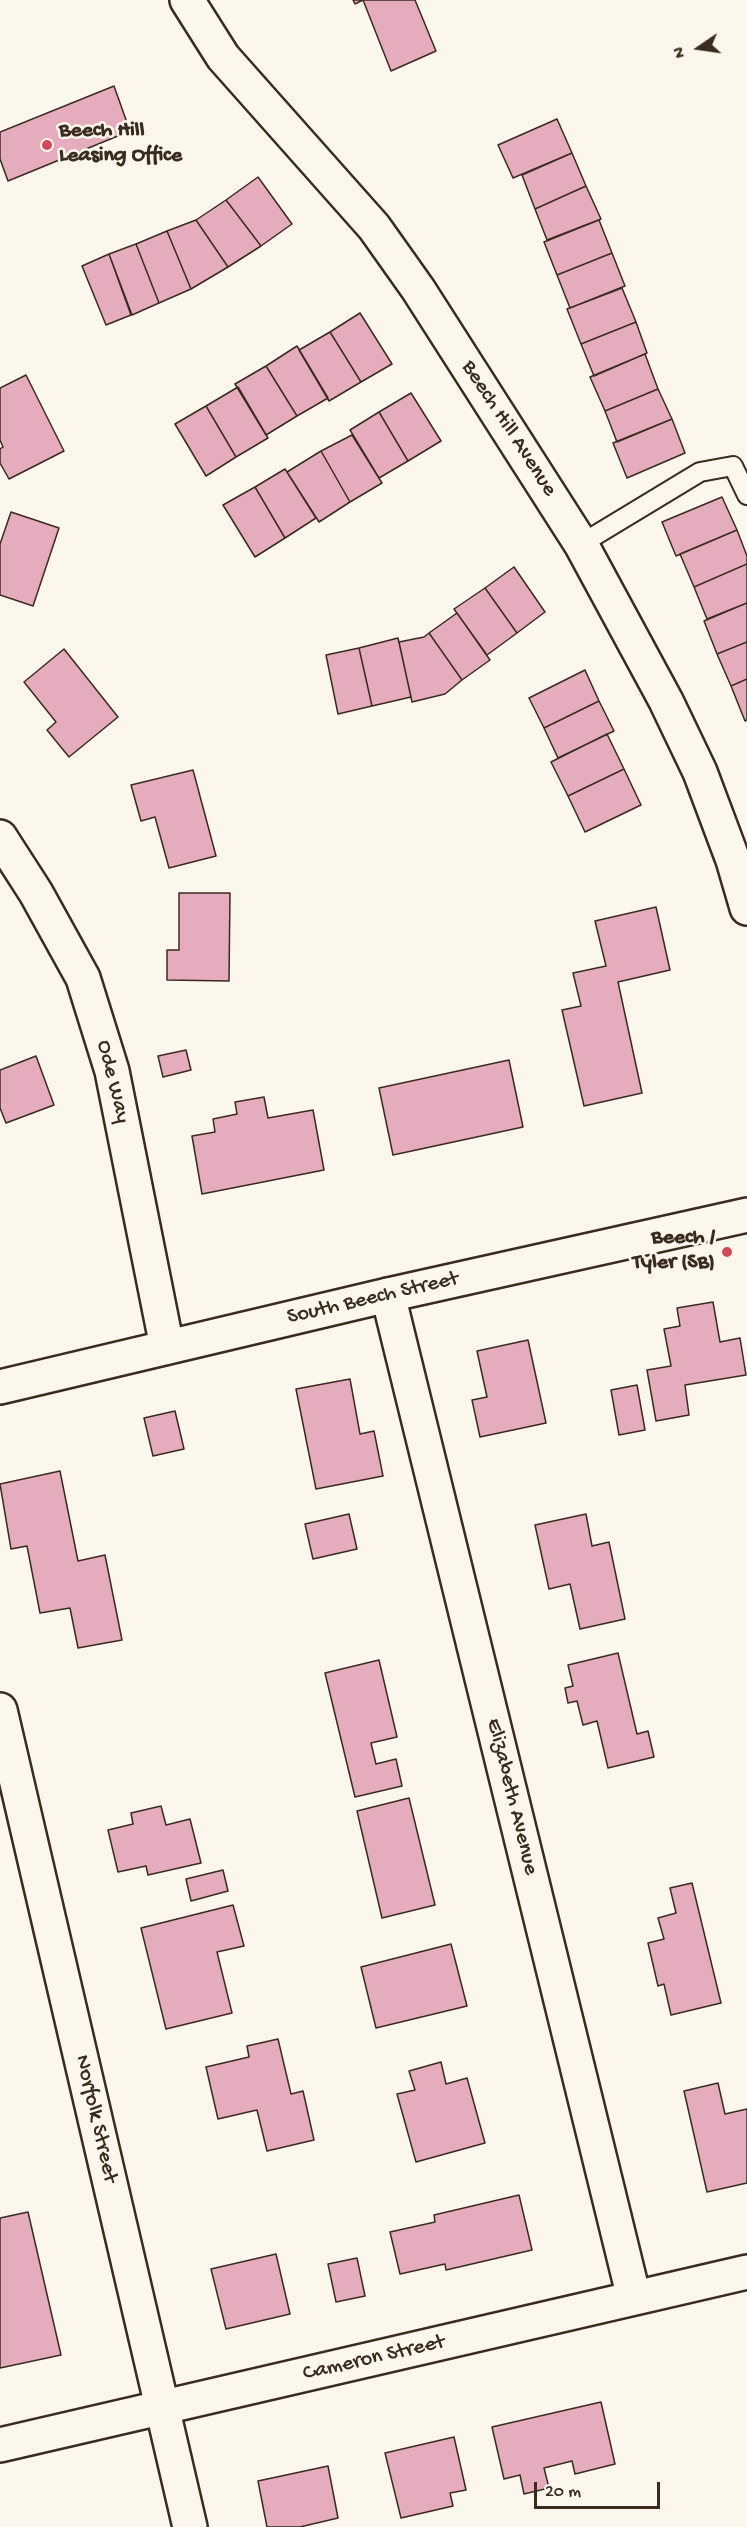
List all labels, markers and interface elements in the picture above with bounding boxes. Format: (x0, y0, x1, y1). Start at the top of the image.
north arrow (669, 18, 729, 78)
text: N (671, 45, 691, 59)
place label: Beech Hill Leasing Office (59, 119, 182, 170)
marker: Beech Hill Leasing Office (40, 138, 54, 152)
street label: Beech Hill Avenue (454, 356, 562, 502)
street label: Ode Way (89, 1038, 135, 1126)
place label: Beech / Tyler (SB) (633, 1226, 715, 1278)
marker: Beech / Tyler (SB) (720, 1245, 734, 1259)
street label: South Beech Street (285, 1266, 461, 1332)
street label: Elizabeth Avenue (479, 1716, 543, 1878)
street label: Norfolk Street (67, 2053, 123, 2185)
street label: Cameron Street (301, 2330, 447, 2388)
scale bar (537, 2470, 663, 2508)
text: 20 m (545, 2482, 581, 2503)

